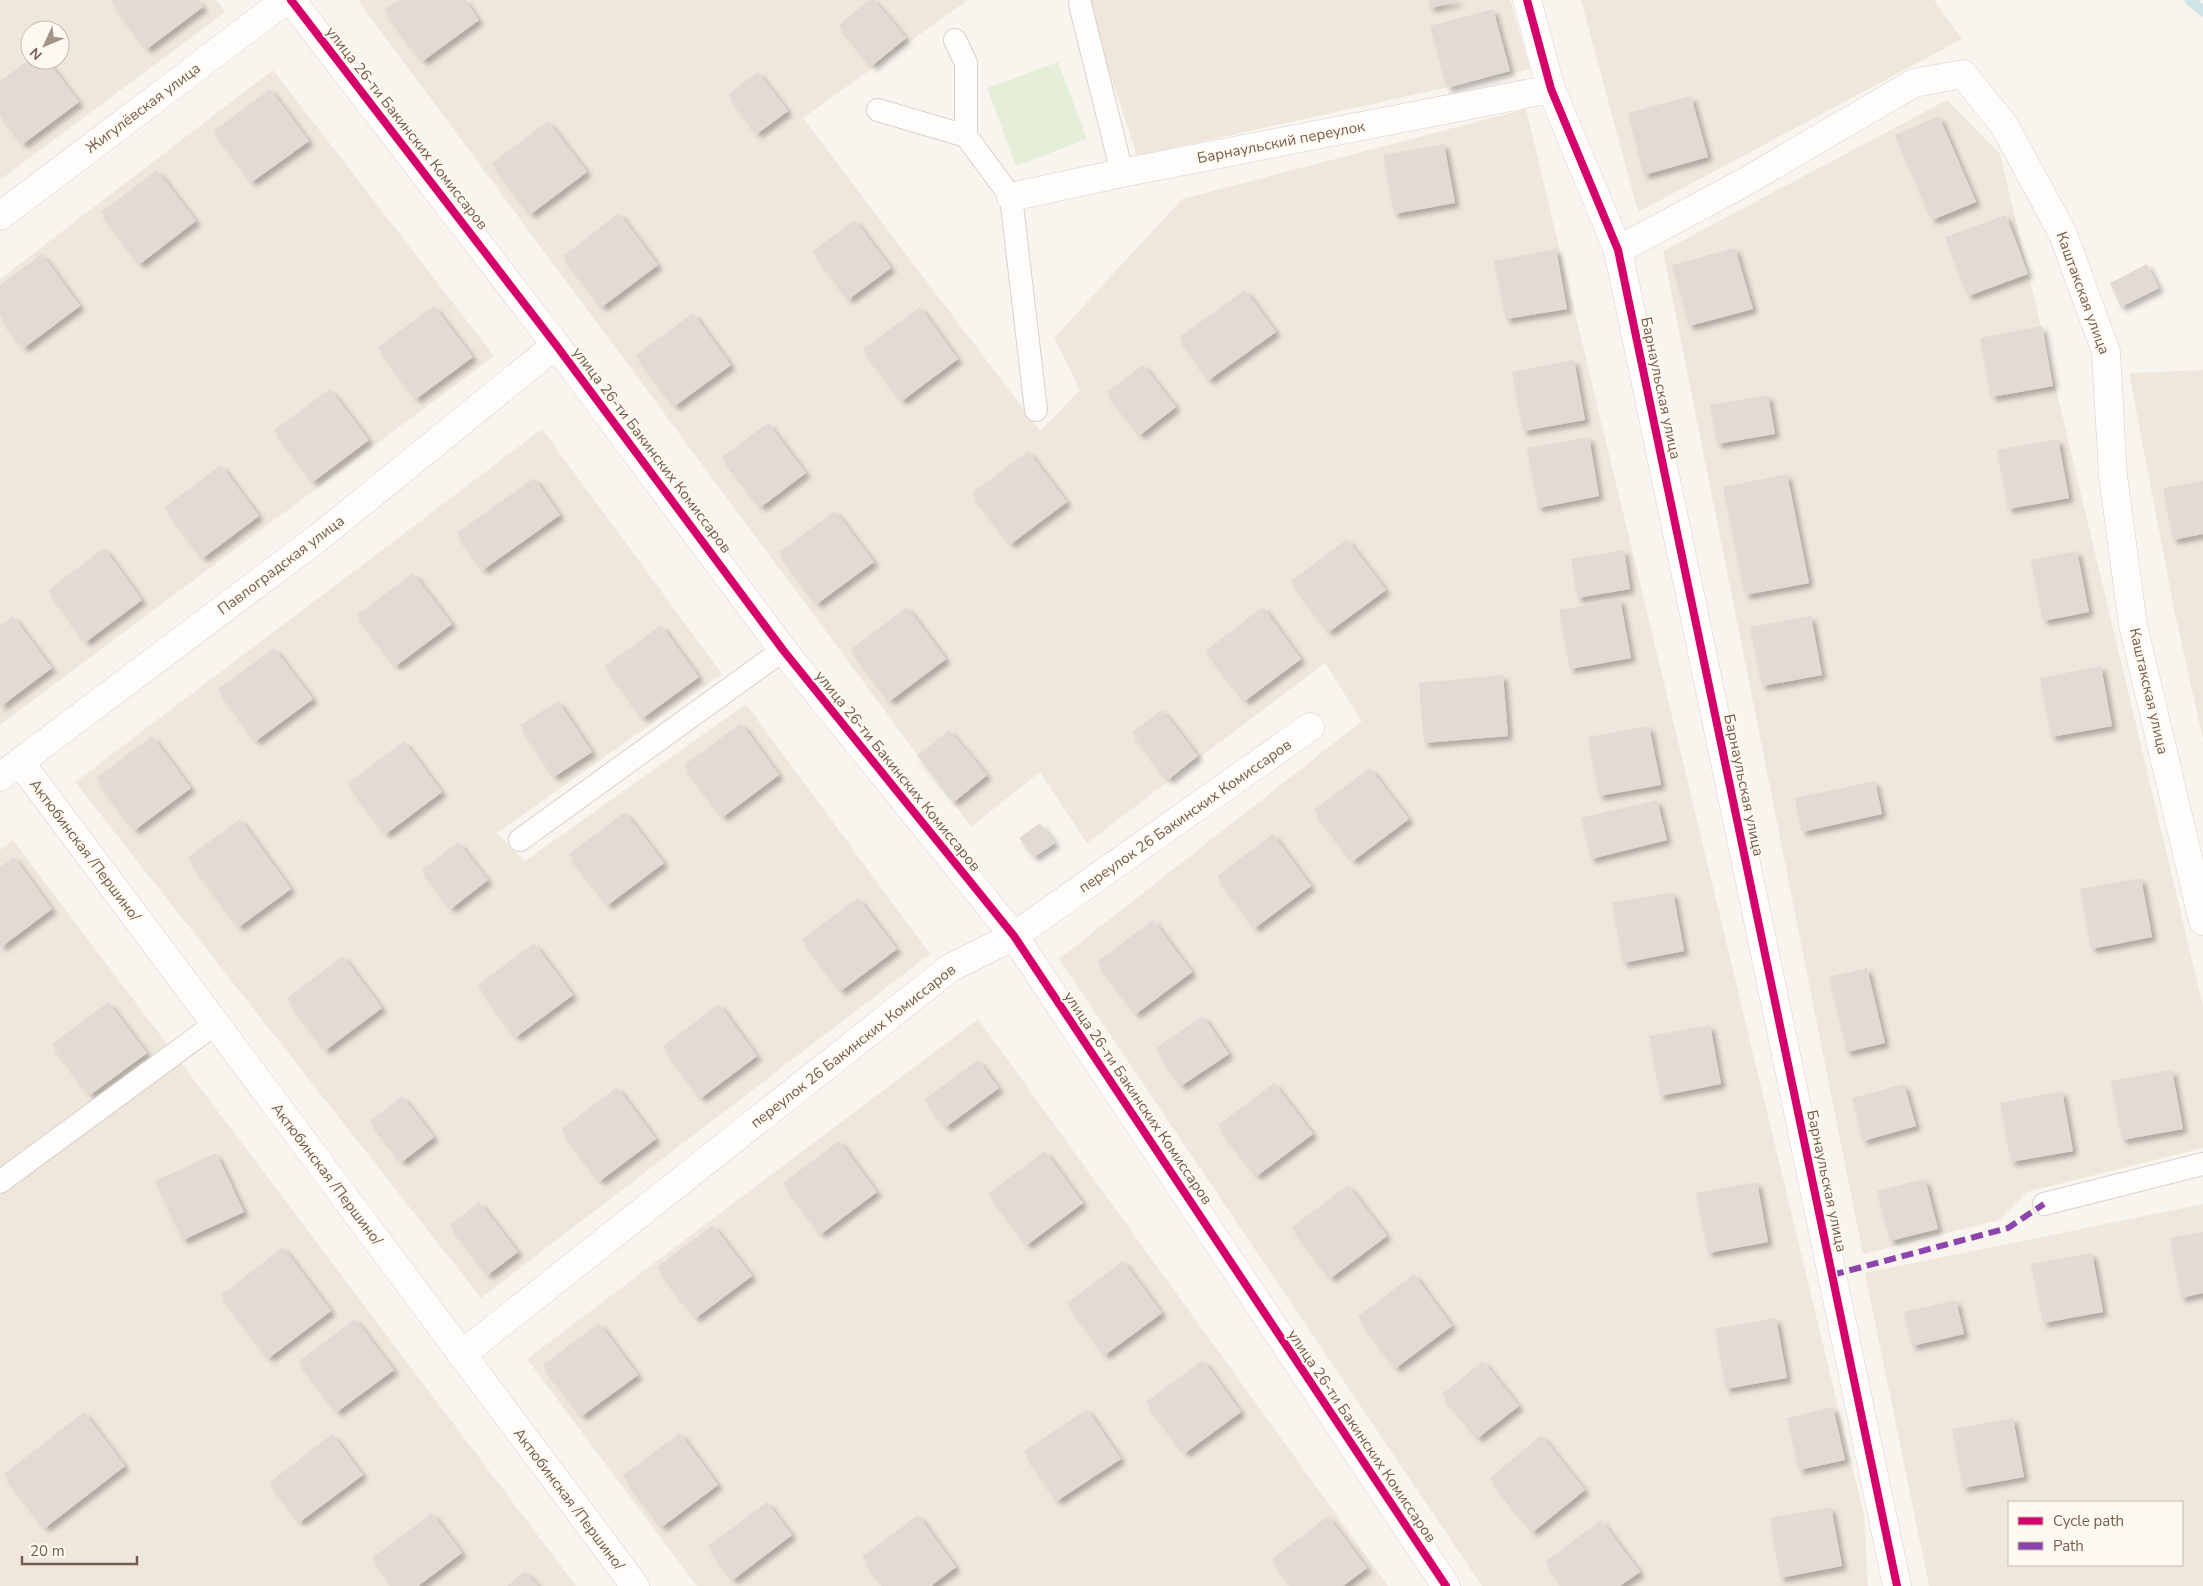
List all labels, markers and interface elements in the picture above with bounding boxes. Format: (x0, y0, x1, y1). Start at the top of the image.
north arrow (20, 20, 70, 70)
street label: улица 26-ти Бакинских Комиссаров (321, 22, 493, 234)
text: N (26, 43, 46, 64)
street label: Жигулёвская улица (81, 58, 205, 158)
street label: Барнаульский переулок (1195, 116, 1367, 168)
street label: Каштакская улица (2052, 229, 2114, 357)
street label: Барнаульская улица (1636, 315, 1686, 461)
street label: улица 26-ти Бакинских Комиссаров (568, 343, 736, 557)
street label: Павлоградская улица (213, 511, 349, 619)
street label: Каштакская улица (2125, 626, 2173, 756)
street label: улица 26-ти Бакинских Комиссаров (811, 666, 985, 876)
street label: Барнаульская улица (1719, 712, 1769, 858)
street label: переулок 26 Бакинских Комиссаров (1075, 735, 1295, 897)
street label: Актюбинская /Першино/ (25, 775, 145, 926)
street label: переулок 26 Бакинских Комиссаров (746, 959, 960, 1133)
street label: улица 26-ти Бакинских Комиссаров (1059, 988, 1217, 1208)
street label: Актюбинская /Першино/ (267, 1099, 387, 1250)
street label: Барнаульская улица (1802, 1108, 1852, 1254)
street label: улица 26-ти Бакинских Комиссаров (1283, 1326, 1441, 1546)
street label: Актюбинская /Першино/ (509, 1424, 629, 1575)
legend (2008, 1501, 2183, 1566)
text: Cycle path (2053, 1511, 2124, 1531)
scale bar (22, 1534, 138, 1566)
text: Path (2053, 1536, 2084, 1556)
text: 20 m (30, 1541, 65, 1561)

